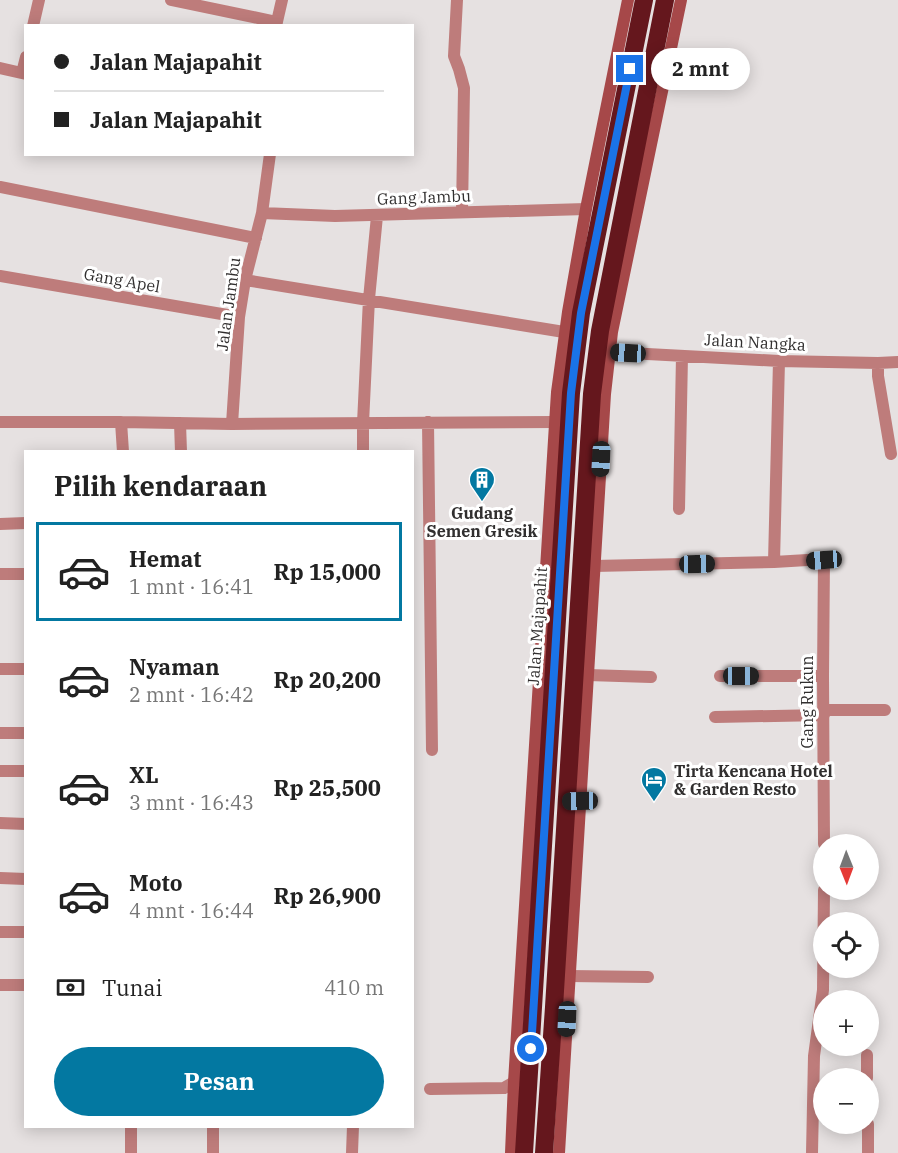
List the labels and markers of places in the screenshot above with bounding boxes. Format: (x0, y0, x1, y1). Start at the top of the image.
building icon: Gudang Semen Gresik (467, 465, 497, 503)
place label: Gudang Semen Gresik (427, 503, 537, 541)
place label: Tirta Kencana Hotel & Garden Resto (674, 761, 833, 799)
hotel icon: Tirta Kencana Hotel & Garden Resto (639, 765, 669, 803)

